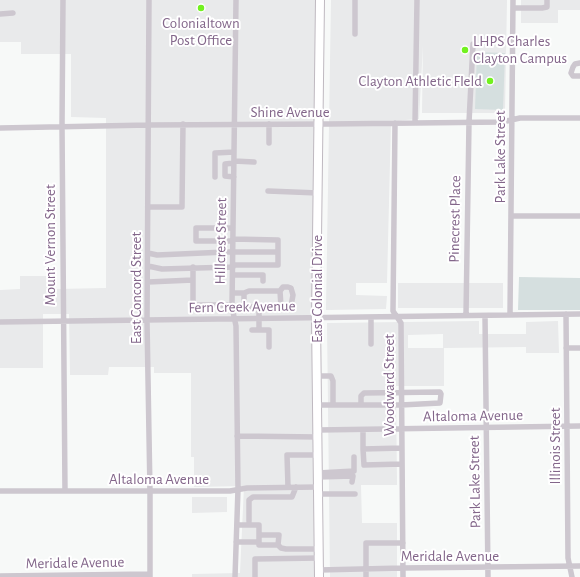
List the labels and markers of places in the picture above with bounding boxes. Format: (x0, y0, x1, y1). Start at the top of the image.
marker: Colonialtown Post Office (196, 3, 206, 13)
place label: Colonialtown Post Office (162, 14, 240, 49)
place label: LHPS Charles Clayton Campus (473, 32, 567, 67)
marker: LHPS Charles Clayton Campus (460, 45, 470, 55)
place label: Clayton Athletic FIeld (358, 72, 482, 90)
marker: Clayton Athletic FIeld (485, 76, 495, 86)

